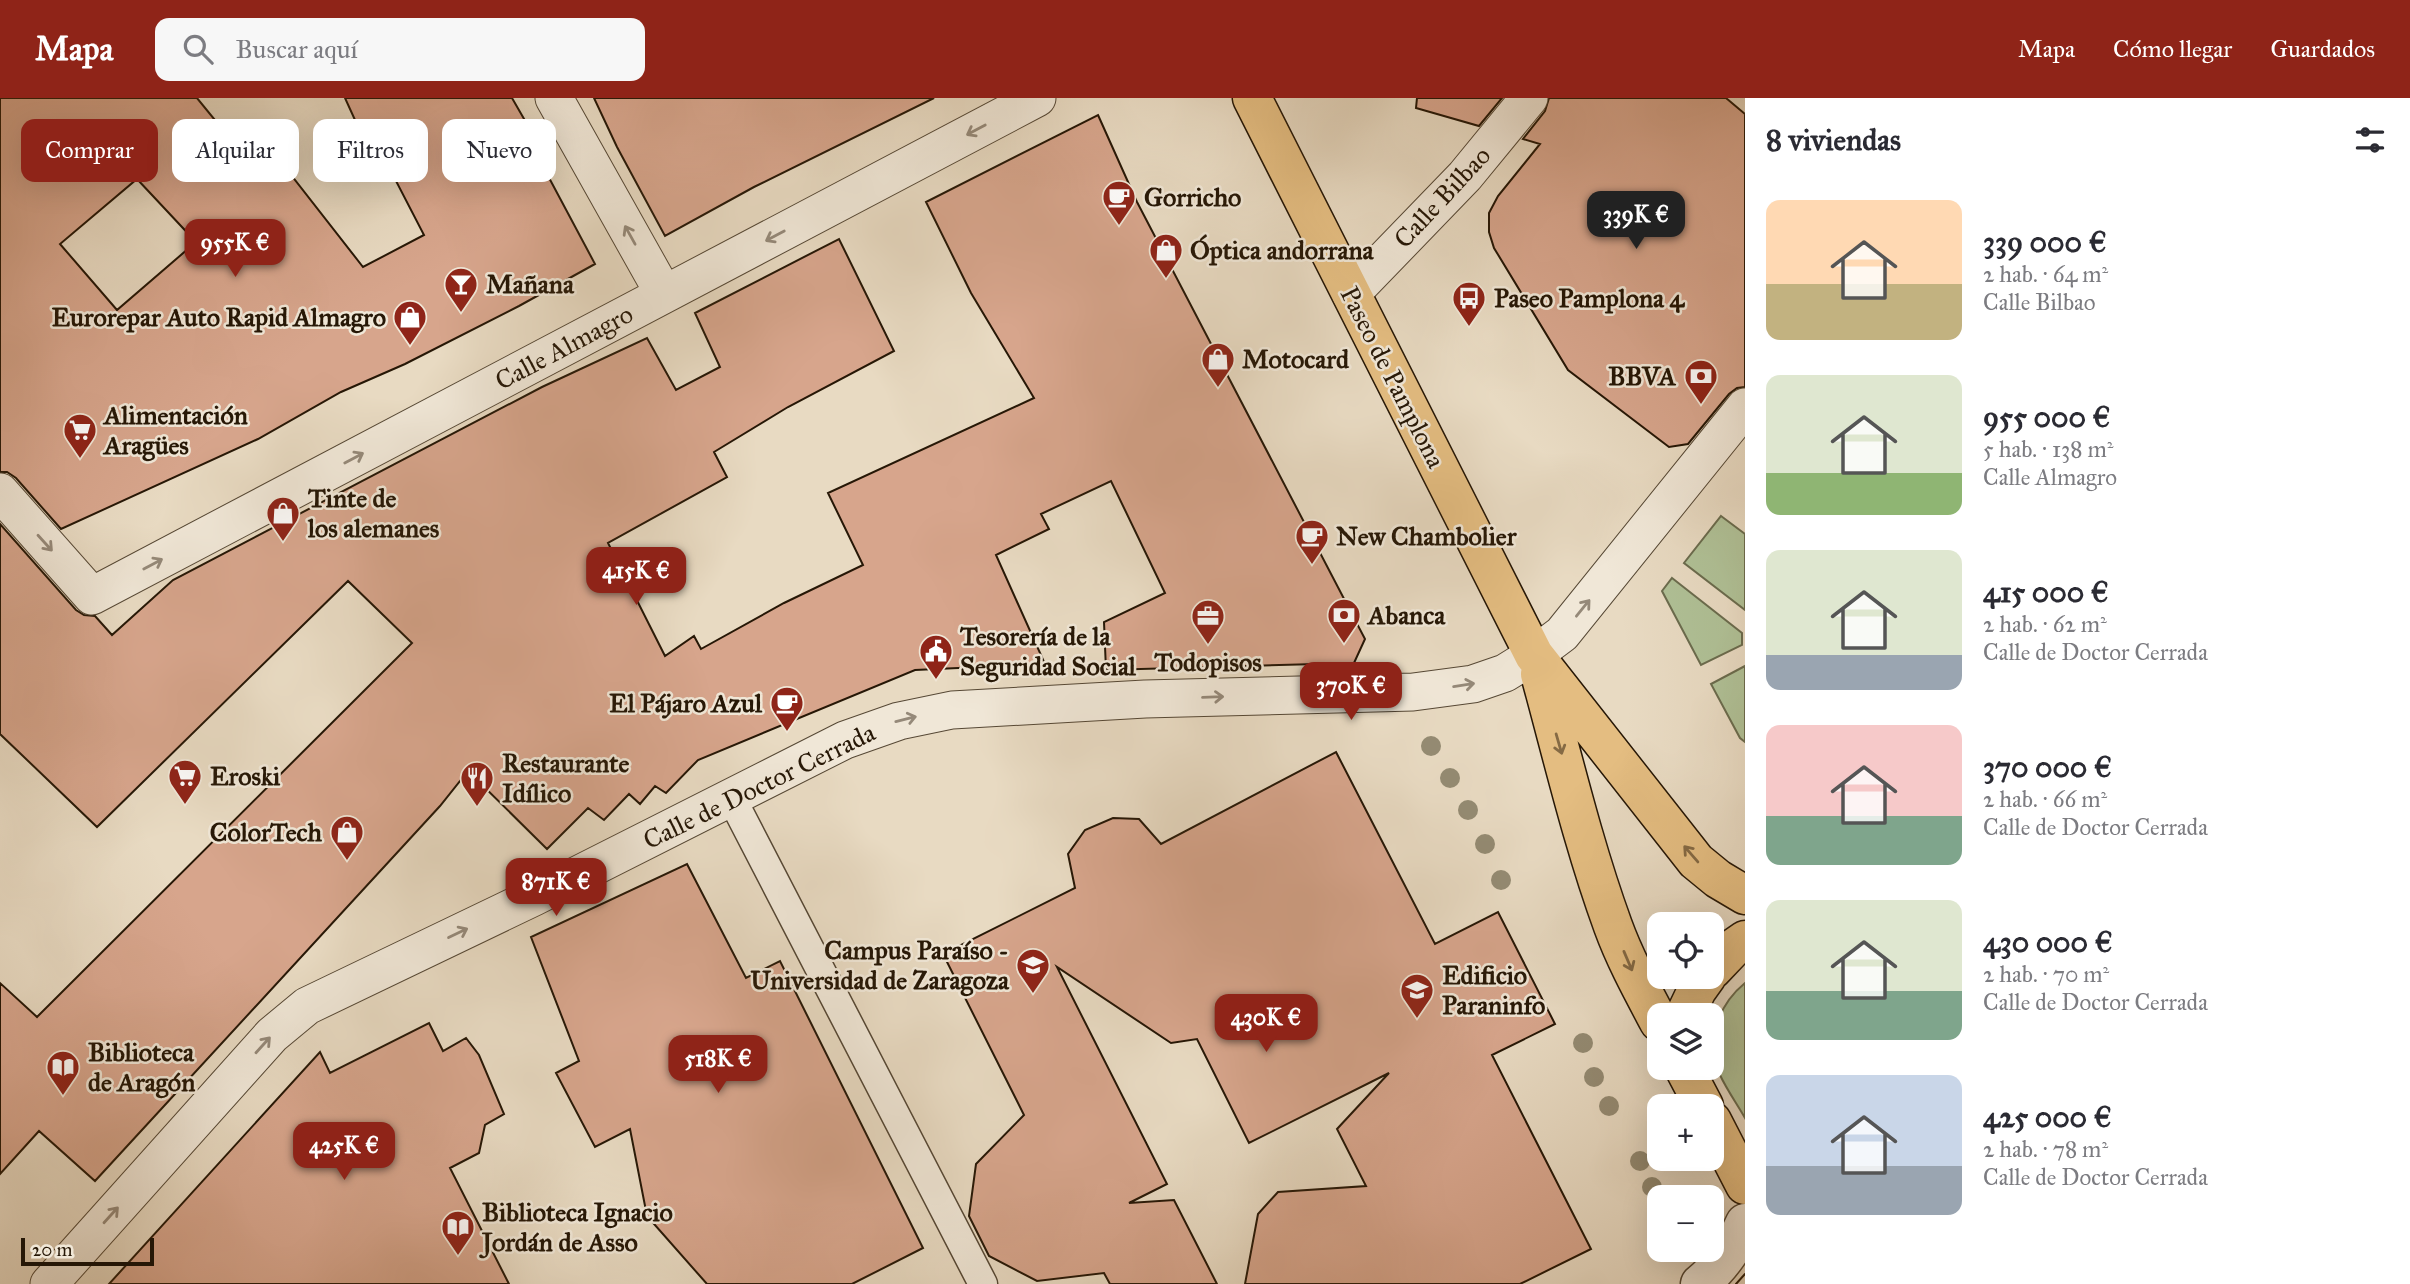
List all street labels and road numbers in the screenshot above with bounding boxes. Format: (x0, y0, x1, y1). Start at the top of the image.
street label: Calle Bilbao (1387, 140, 1497, 254)
street label: Paseo de Pamplona (1333, 281, 1453, 473)
street label: Calle Almagro (490, 297, 638, 397)
street label: Calle de Doctor Cerrada (638, 716, 880, 856)

